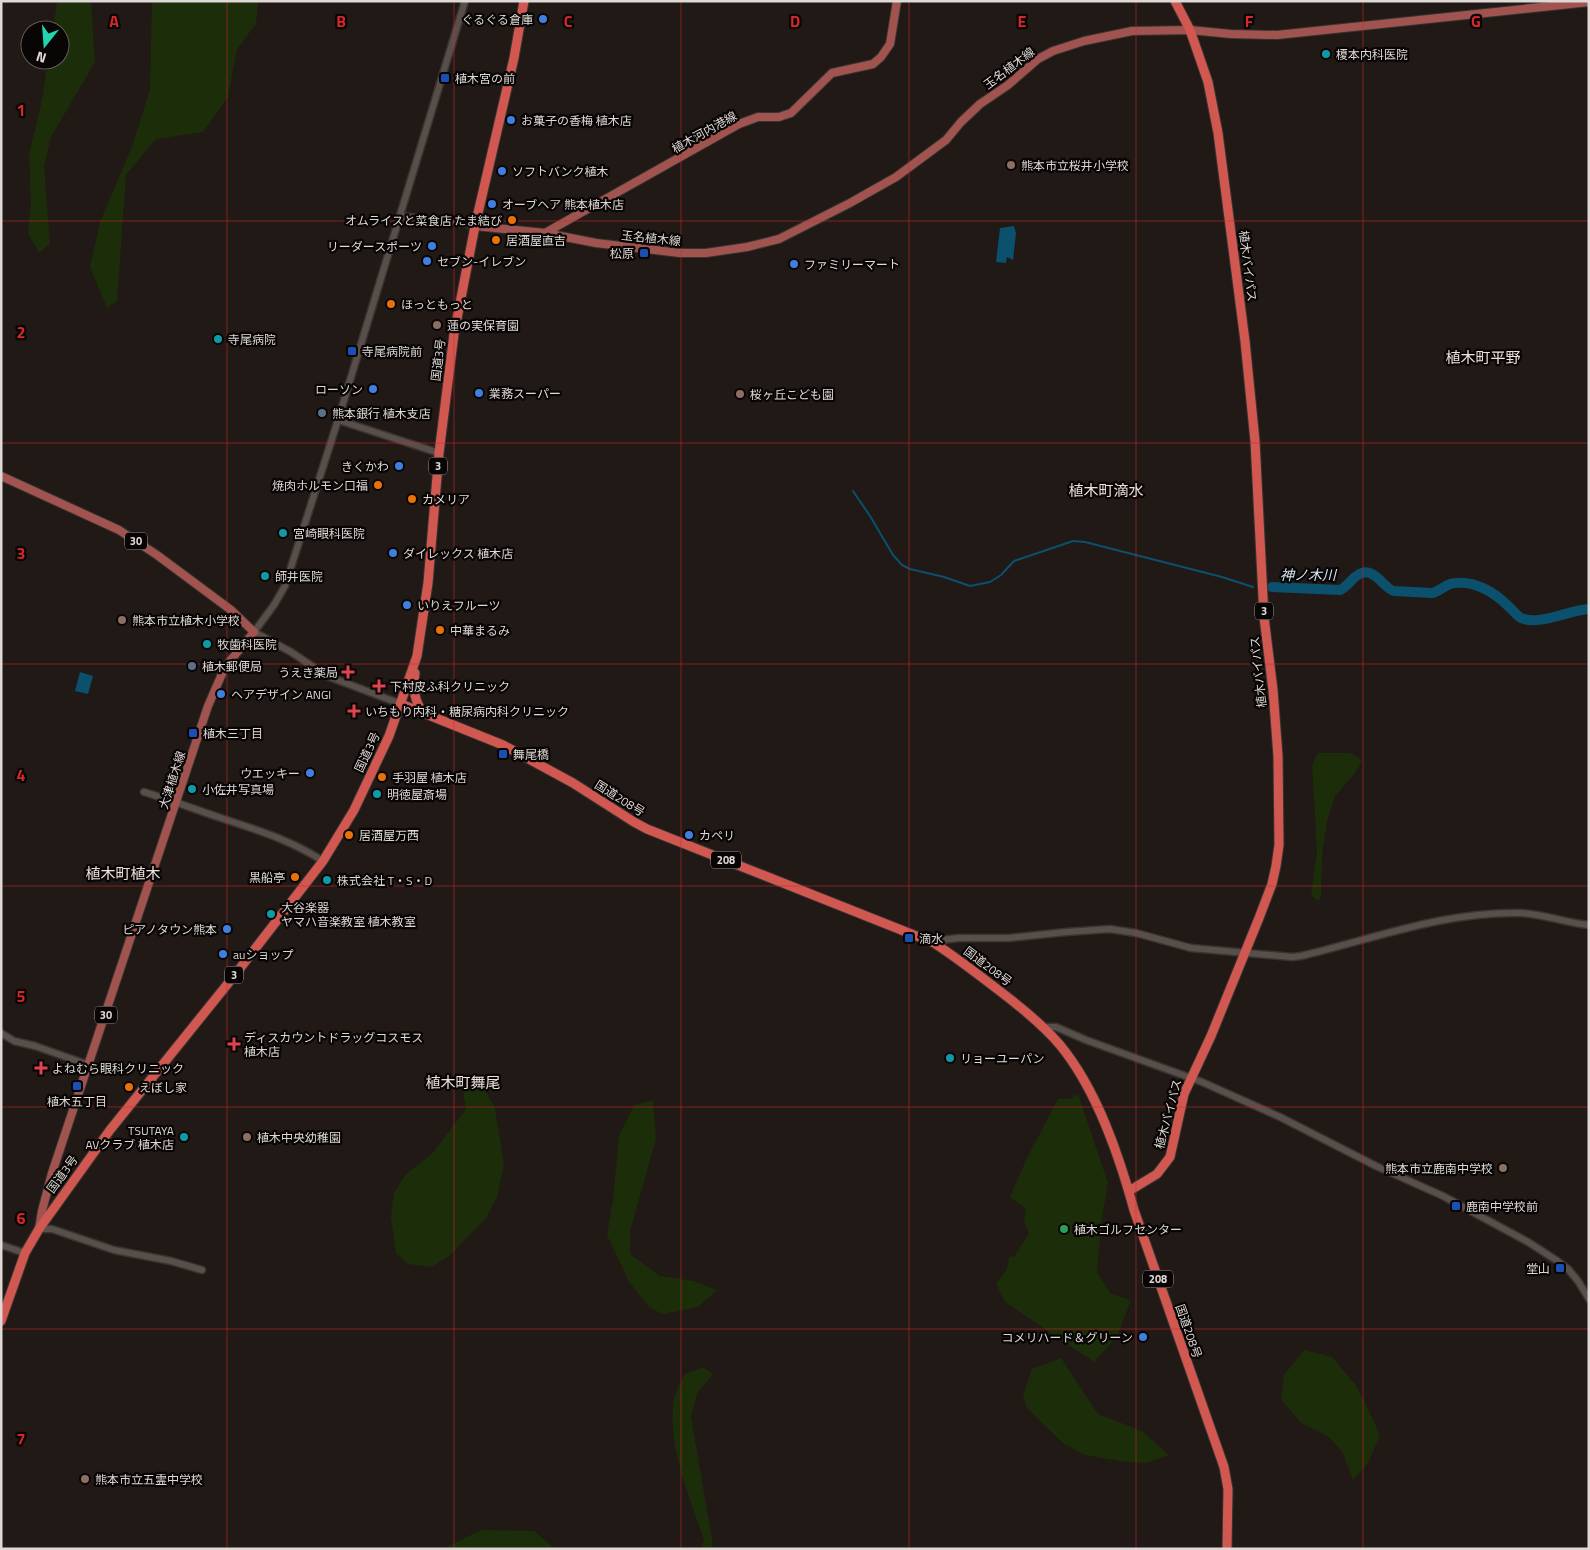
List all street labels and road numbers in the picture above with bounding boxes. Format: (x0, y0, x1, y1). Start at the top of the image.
street label: 玉名植木線 (979, 42, 1039, 94)
street label: 植木河内港線 (668, 106, 740, 158)
street label: 玉名植木線 (620, 225, 682, 251)
street label: 植木バイパス (1234, 229, 1262, 303)
street label: 国道3号 (426, 338, 450, 382)
road number: 3 (429, 458, 447, 474)
road number: 30 (125, 532, 147, 550)
road number: 3 (1255, 602, 1273, 620)
street label: 植木バイパス (1245, 635, 1271, 709)
street label: 国道3号 (349, 729, 385, 775)
street label: 大津植木線 (154, 749, 190, 811)
street label: 国道208号 (591, 775, 649, 821)
road number: 208 (711, 852, 741, 868)
street label: 国道208号 (960, 942, 1016, 990)
road number: 3 (225, 966, 243, 984)
road number: 30 (95, 1006, 117, 1024)
street label: 植木バイパス (1150, 1077, 1186, 1151)
street label: 国道3号 (42, 1151, 82, 1197)
road number: 208 (1143, 1270, 1173, 1288)
street label: 国道208号 (1171, 1301, 1207, 1361)

